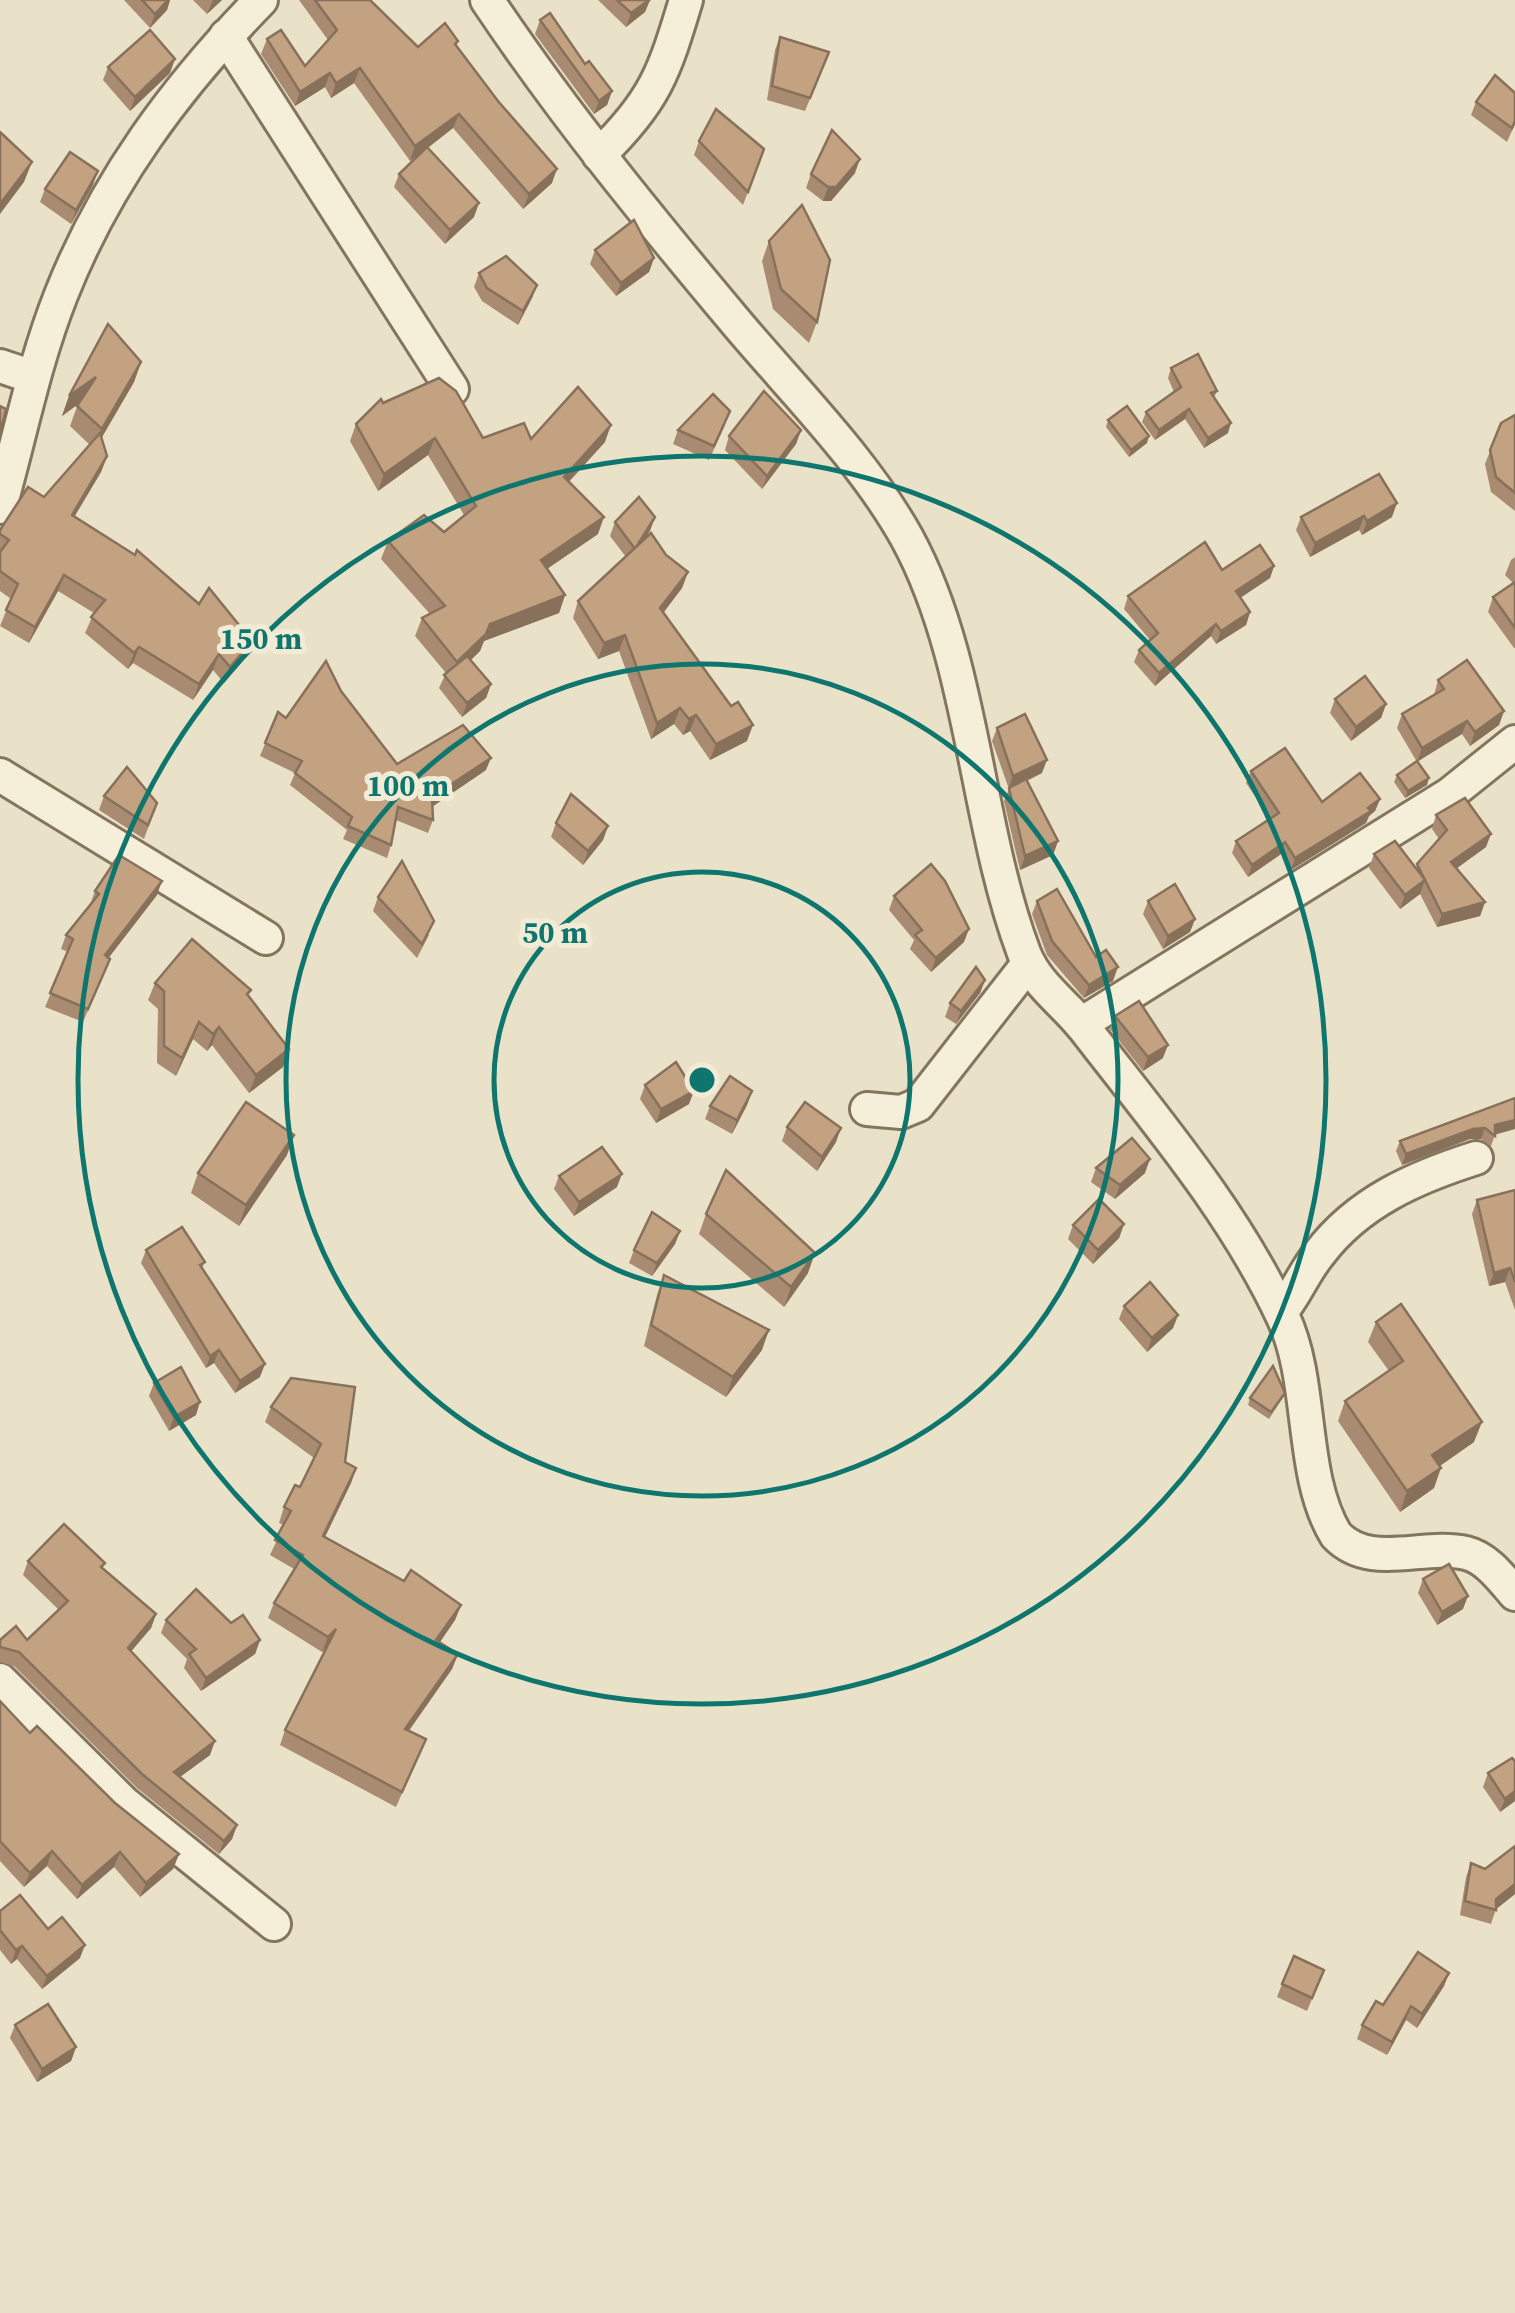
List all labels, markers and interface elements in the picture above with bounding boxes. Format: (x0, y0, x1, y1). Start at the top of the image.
text: 150 m (220, 618, 302, 659)
text: 100 m (367, 765, 449, 806)
text: 50 m (522, 912, 588, 953)
centre of rings (684, 1062, 720, 1098)

